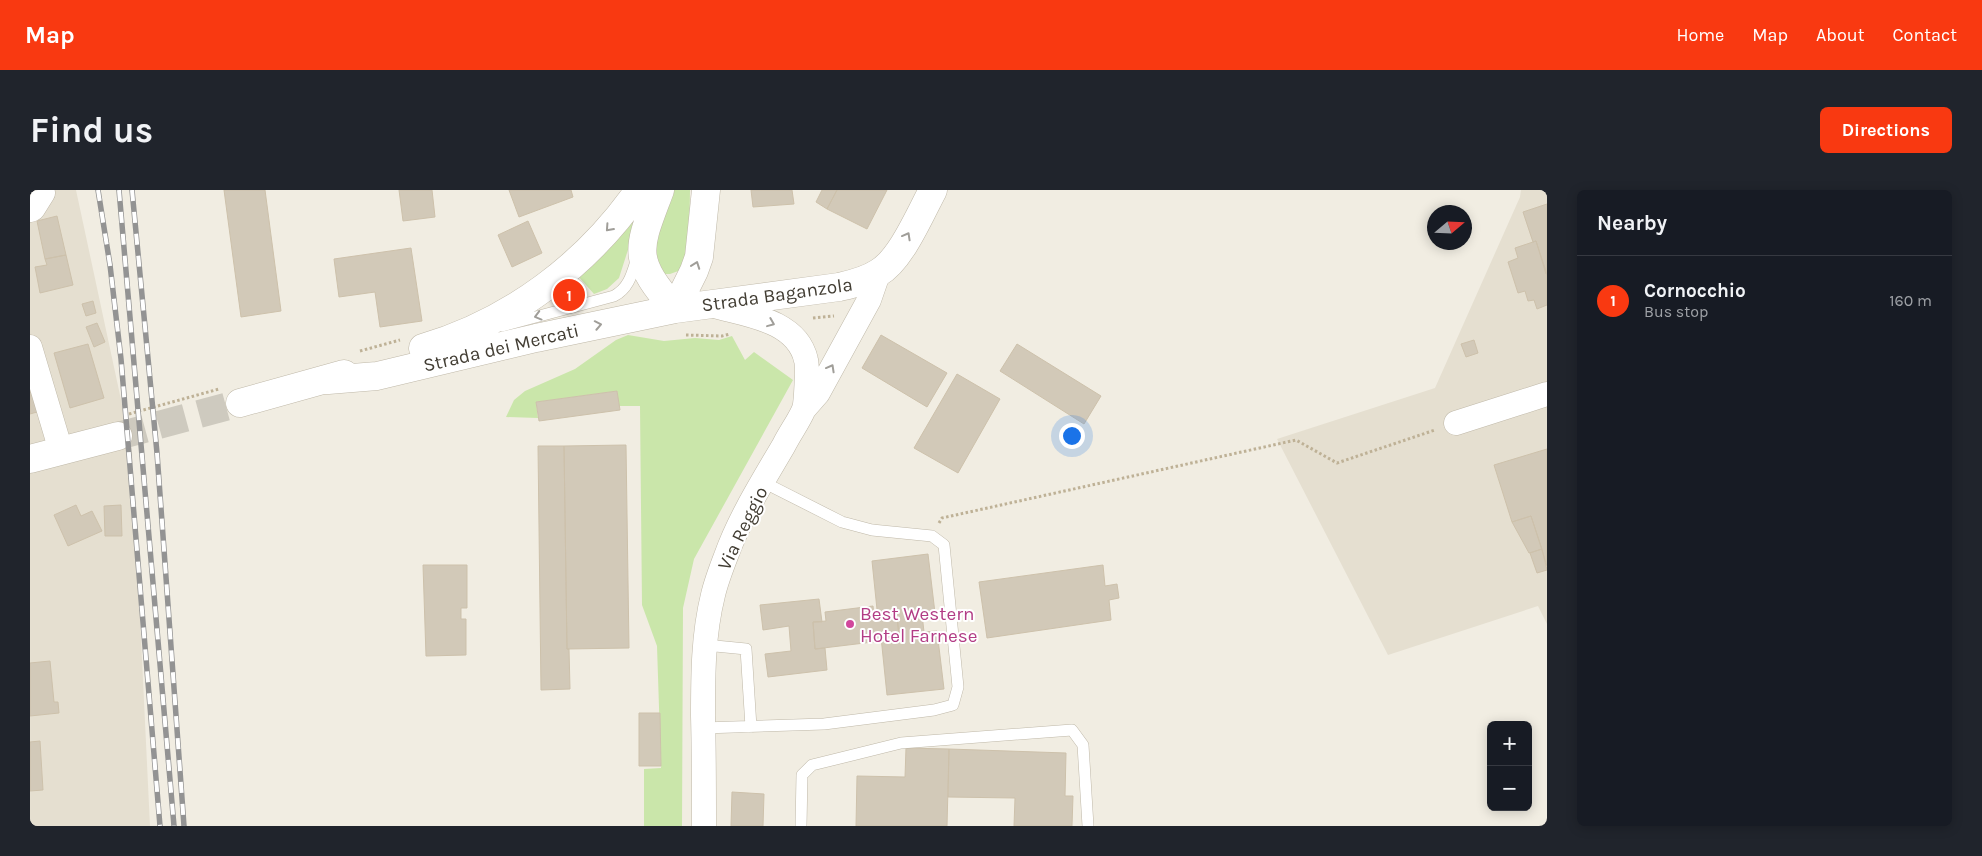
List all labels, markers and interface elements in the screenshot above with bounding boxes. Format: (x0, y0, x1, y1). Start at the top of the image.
text: Map (25, 21, 75, 49)
text: Home (1676, 24, 1724, 46)
text: Map (1752, 24, 1788, 46)
text: About (1816, 24, 1865, 46)
text: Contact (1893, 24, 1957, 46)
button: Directions (1820, 107, 1952, 153)
text: Find us (30, 110, 153, 151)
north arrow (1427, 205, 1472, 250)
text: Nearby (1597, 211, 1667, 235)
one-way arrow (606, 222, 615, 231)
one-way arrow (901, 233, 911, 242)
one-way arrow (690, 261, 700, 270)
street label: Strada Baganzola (700, 273, 854, 316)
pin: 1 (553, 276, 585, 314)
text: Cornocchio (1644, 280, 1746, 302)
text: 1 (1610, 291, 1616, 310)
text: 160 m (1889, 291, 1932, 310)
text: Bus stop (1644, 302, 1708, 321)
one-way arrow (533, 310, 542, 321)
one-way arrow (766, 317, 774, 327)
street label: Strada dei Mercati (421, 319, 581, 377)
one-way arrow (593, 320, 602, 331)
one-way arrow (825, 365, 835, 374)
your location (1059, 423, 1085, 449)
street label: Via Reggio (713, 483, 773, 574)
place label: Best Western Hotel Farnese (860, 603, 978, 647)
marker: Best Western Hotel Farnese (844, 618, 856, 630)
map controls (1487, 721, 1532, 811)
button: + (1487, 721, 1532, 766)
button: − (1487, 766, 1532, 811)

